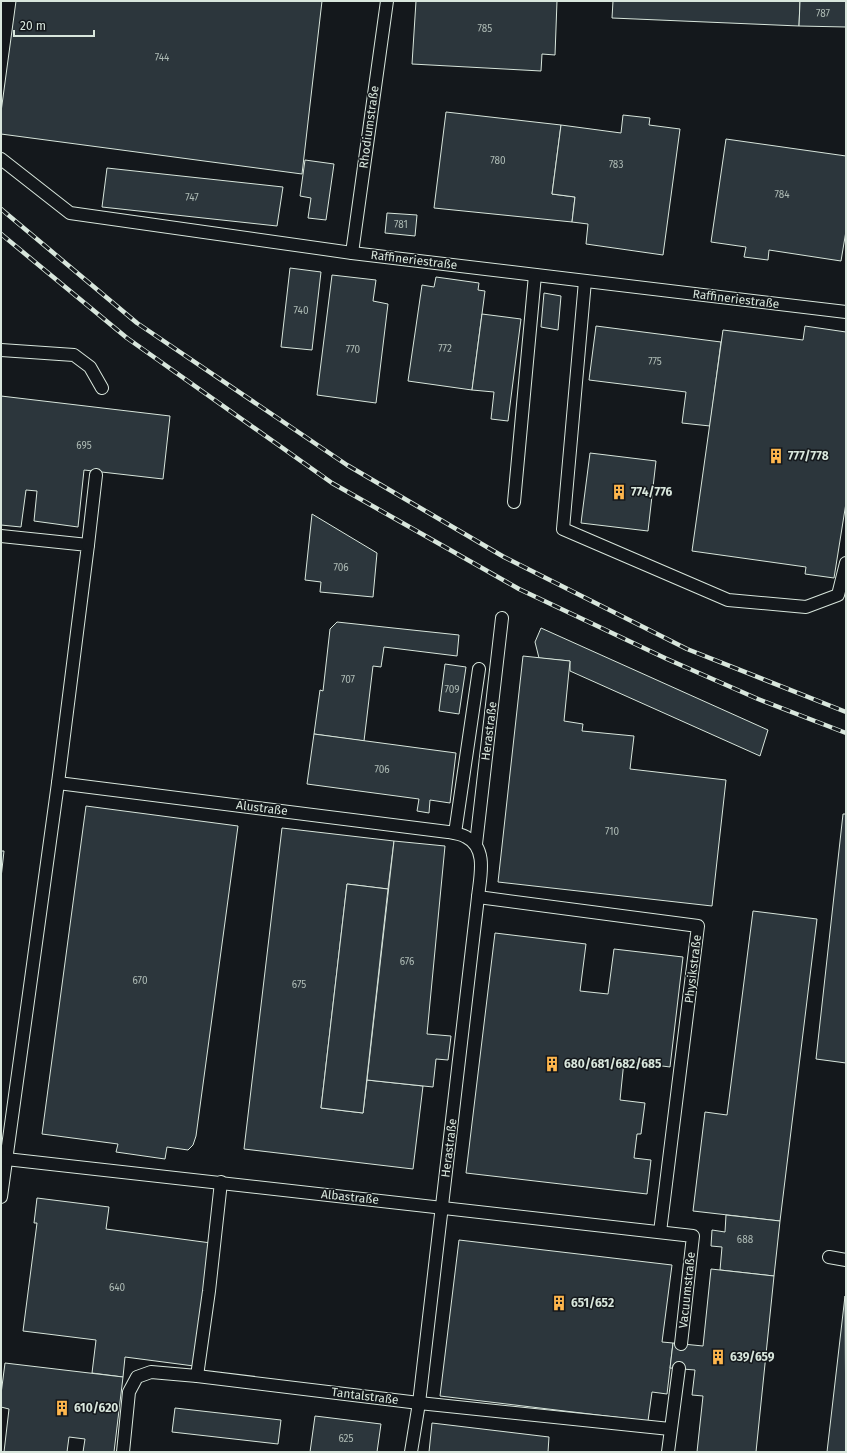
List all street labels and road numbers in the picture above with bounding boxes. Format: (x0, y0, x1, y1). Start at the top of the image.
street label: Rhodiumstraße (356, 85, 382, 169)
street label: Raffineriestraße (370, 248, 458, 272)
street label: Raffineriestraße (692, 287, 780, 311)
street label: Herastraße (478, 701, 500, 761)
street label: Alustraße (235, 798, 289, 818)
street label: Physikstraße (682, 934, 704, 1004)
street label: Herastraße (438, 1118, 460, 1178)
street label: Albastraße (320, 1187, 380, 1207)
street label: Vacuumstraße (676, 1251, 698, 1329)
street label: Tantalstraße (331, 1385, 399, 1407)

